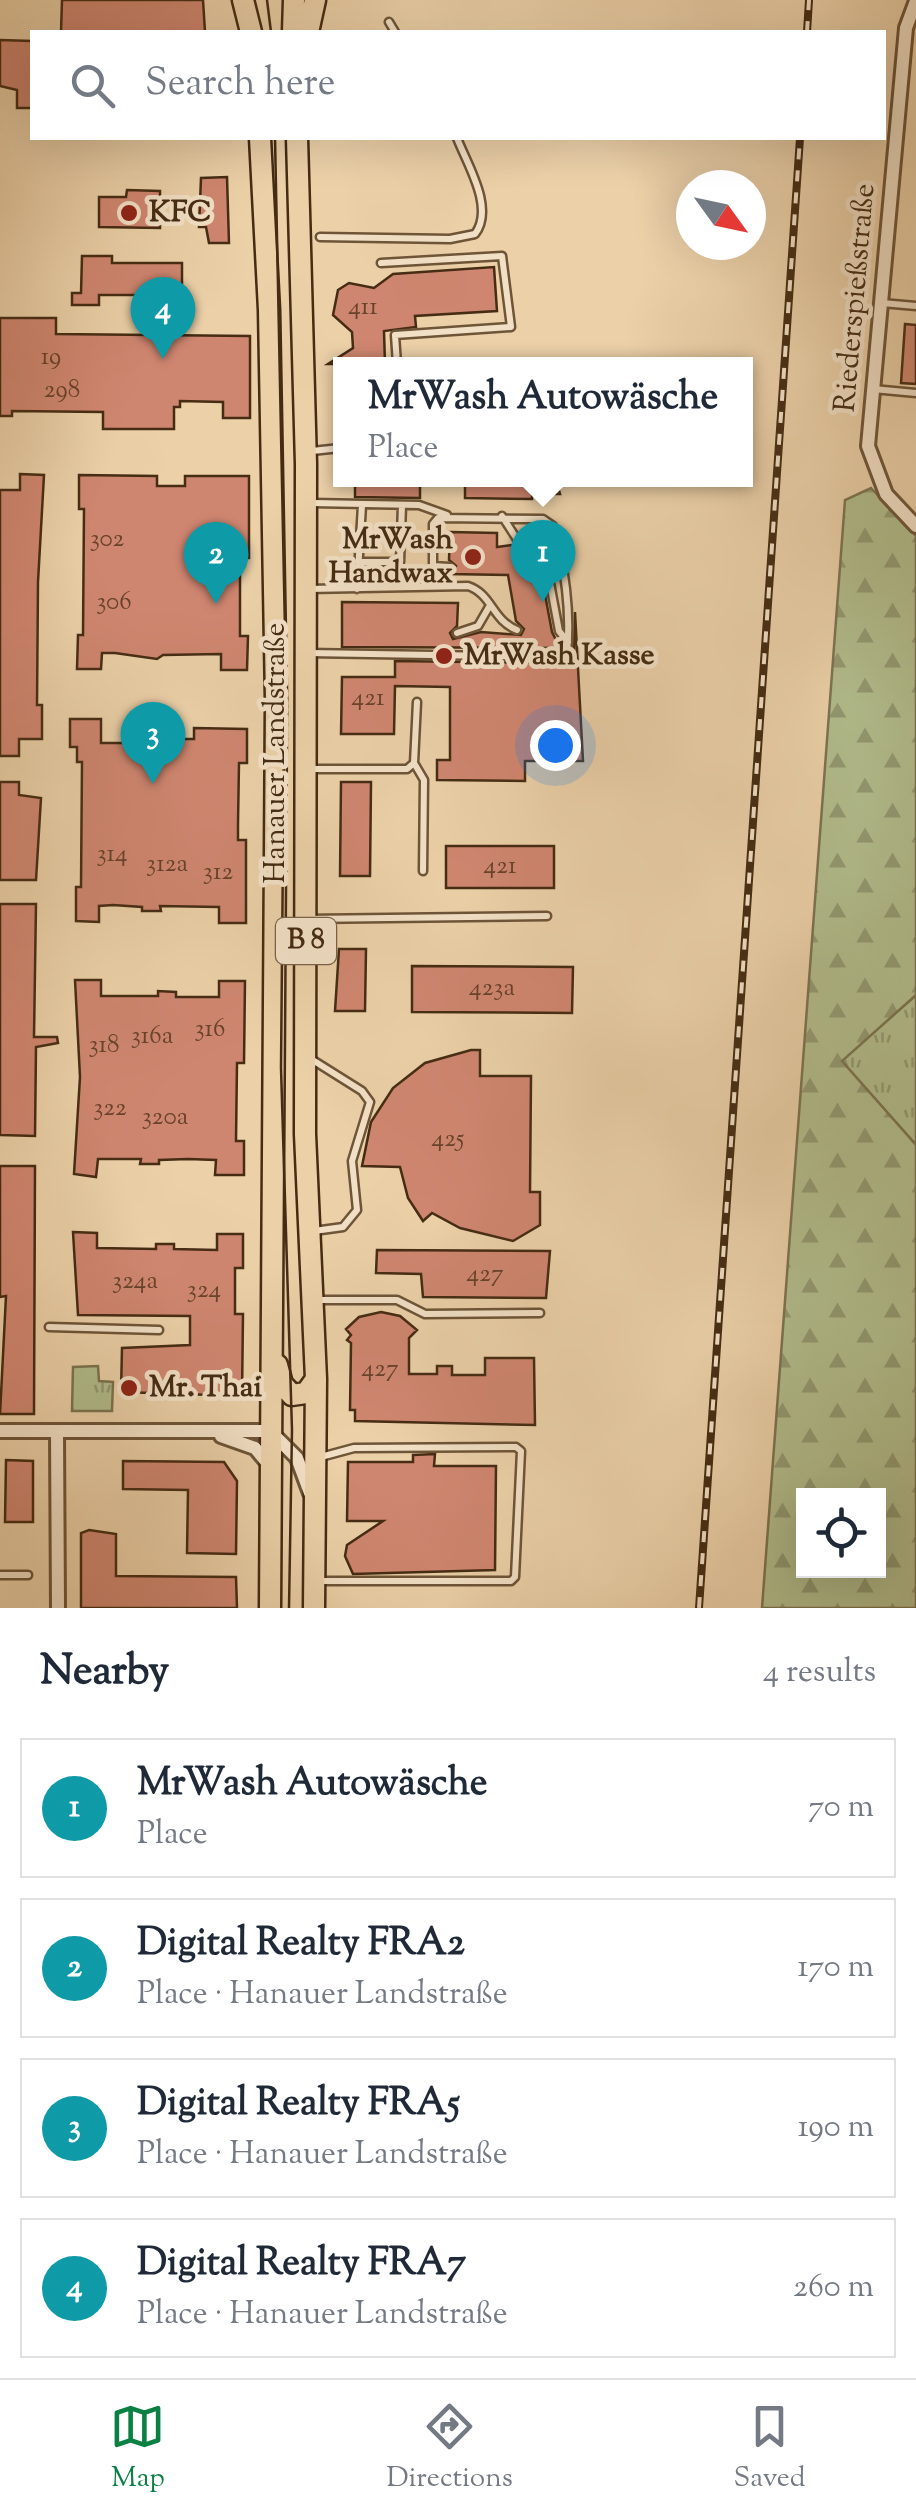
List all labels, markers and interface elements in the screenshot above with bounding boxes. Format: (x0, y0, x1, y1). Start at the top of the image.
search box (30, 30, 886, 140)
icon: search (65, 58, 120, 113)
text: Search here (145, 58, 336, 112)
north arrow (676, 170, 766, 260)
street label: Riederspießstraße (825, 182, 887, 414)
place label: KFC (149, 192, 212, 235)
marker: KFC (118, 202, 140, 224)
pin: 4 (130, 276, 196, 359)
house number: 411 (348, 290, 378, 326)
house number: 19 (41, 340, 61, 376)
popup (333, 357, 753, 487)
text: MrWash Autowäsche (368, 372, 718, 426)
house number: 298 (44, 373, 80, 409)
text: Place (368, 426, 438, 472)
place label: MrWash Handwax (329, 519, 454, 596)
pin: 1 (510, 520, 576, 602)
house number: 302 (90, 522, 125, 558)
pin: 2 (184, 522, 248, 604)
marker: MrWash Handwax (462, 546, 484, 568)
house number: 306 (96, 585, 132, 621)
street label: Hanauer Landstraße (255, 623, 298, 883)
place label: MrWash Kasse (464, 635, 655, 678)
marker: MrWash Kasse (433, 645, 455, 667)
house number: 421 (352, 681, 384, 717)
pin: 3 (120, 702, 186, 784)
your location (530, 720, 581, 771)
house number: 314 (96, 837, 128, 873)
house number: 312a (146, 847, 188, 883)
house number: 421 (484, 849, 516, 885)
house number: 312 (203, 855, 233, 891)
road number: B 8 (276, 918, 336, 964)
house number: 423a (469, 971, 515, 1007)
house number: 316 (194, 1012, 226, 1048)
house number: 316a (131, 1019, 174, 1055)
house number: 318 (88, 1028, 120, 1064)
house number: 322 (93, 1091, 127, 1127)
house number: 320a (142, 1100, 189, 1136)
house number: 425 (432, 1122, 465, 1158)
house number: 427 (467, 1257, 504, 1293)
house number: 324a (112, 1264, 158, 1300)
house number: 324 (187, 1273, 221, 1309)
house number: 427 (362, 1352, 399, 1388)
place label: Mr. Thai (149, 1367, 263, 1410)
marker: Mr. Thai (118, 1377, 140, 1399)
map controls (796, 1488, 886, 1578)
button: locate (796, 1488, 886, 1578)
text: Nearby (40, 1643, 169, 1703)
text: 4 results (763, 1650, 876, 1696)
text: MrWash Autowäsche (137, 1758, 487, 1812)
text: 1 (69, 1785, 80, 1831)
text: 70 m (808, 1785, 874, 1831)
text: Place (137, 1812, 208, 1858)
text: Digital Realty FRA2 (137, 1918, 465, 1972)
text: 2 (67, 1945, 82, 1991)
text: 170 m (797, 1945, 874, 1991)
text: Place · Hanauer Landstraße (137, 1972, 508, 2018)
text: Digital Realty FRA5 (137, 2078, 460, 2132)
text: 3 (68, 2105, 81, 2151)
text: 190 m (798, 2105, 874, 2151)
text: Place · Hanauer Landstraße (137, 2132, 508, 2178)
text: Digital Realty FRA7 (137, 2238, 466, 2292)
text: 4 (66, 2265, 83, 2311)
text: 260 m (793, 2265, 874, 2311)
text: Place · Hanauer Landstraße (137, 2292, 508, 2338)
tab: Map (110, 2399, 165, 2499)
tab: Directions (386, 2399, 513, 2499)
tab: Saved (734, 2399, 806, 2499)

